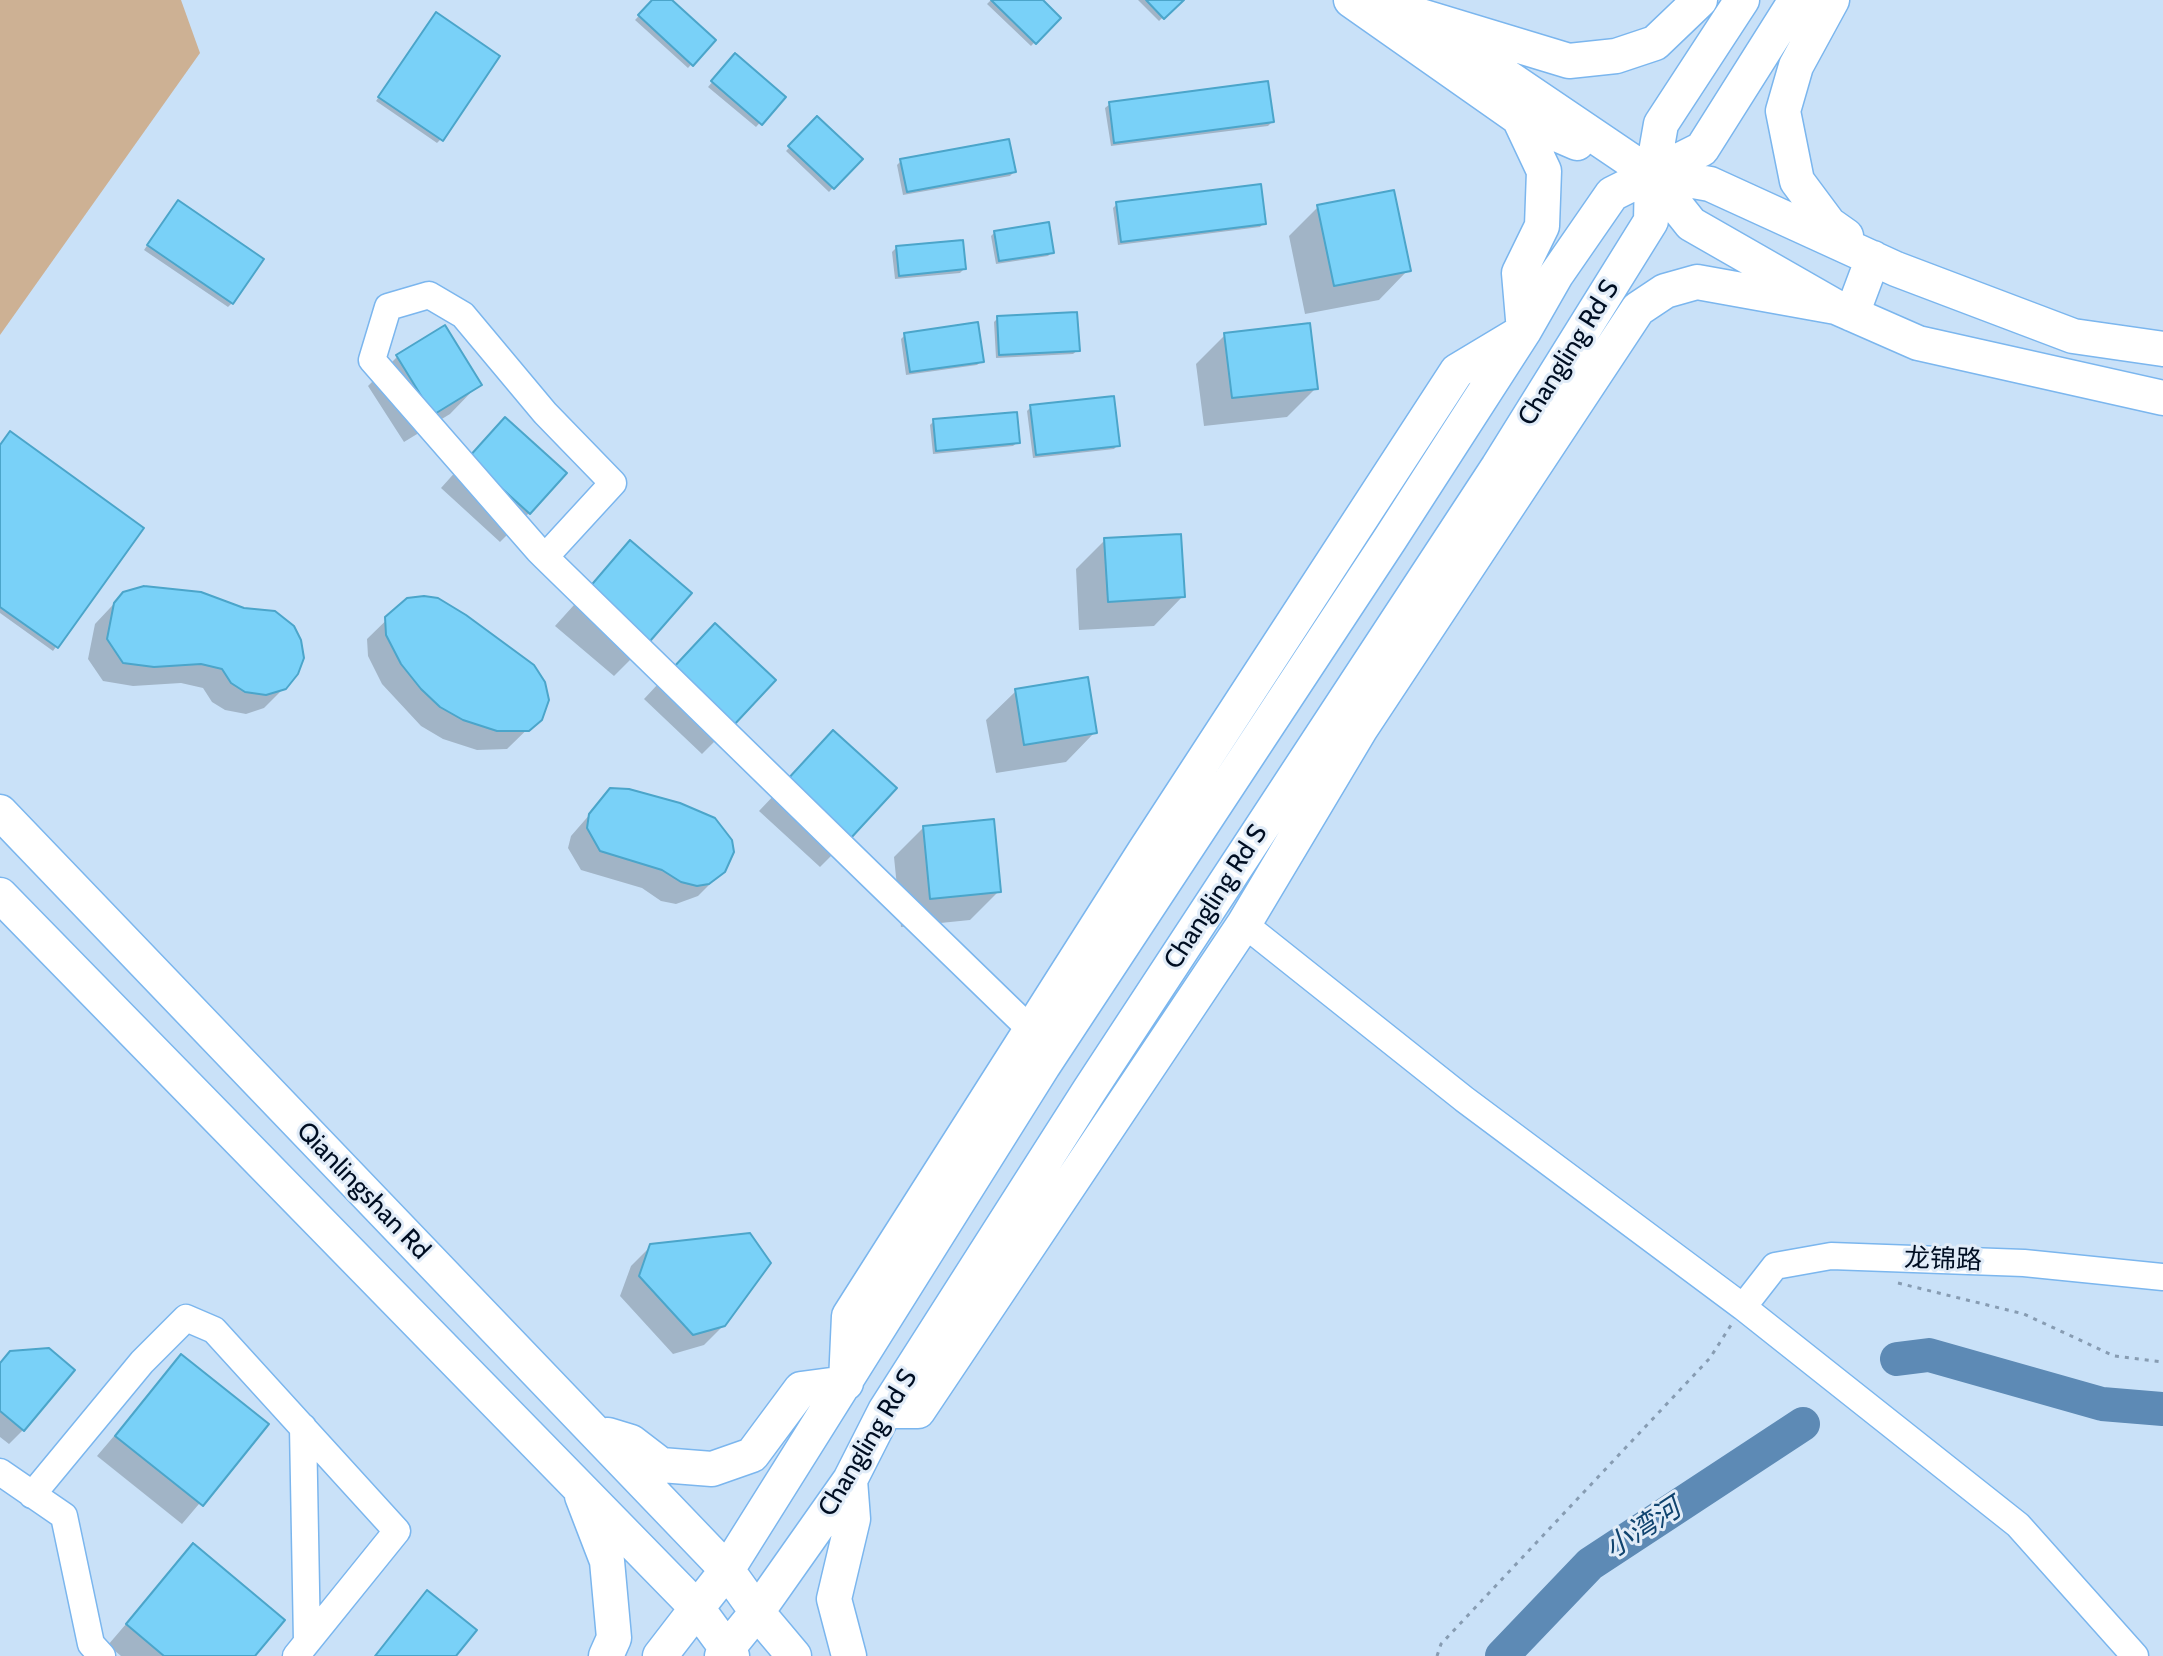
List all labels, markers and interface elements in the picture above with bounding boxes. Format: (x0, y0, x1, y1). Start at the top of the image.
street label: Changling Rd S (1512, 274, 1626, 432)
street label: Changling Rd S (1158, 819, 1274, 975)
street label: Qianlingshan Rd (290, 1116, 436, 1266)
street label: 龙锦路 (1903, 1243, 1983, 1277)
street label: Changling Rd S (812, 1364, 924, 1522)
water label: 小湾河 (1599, 1492, 1687, 1566)

